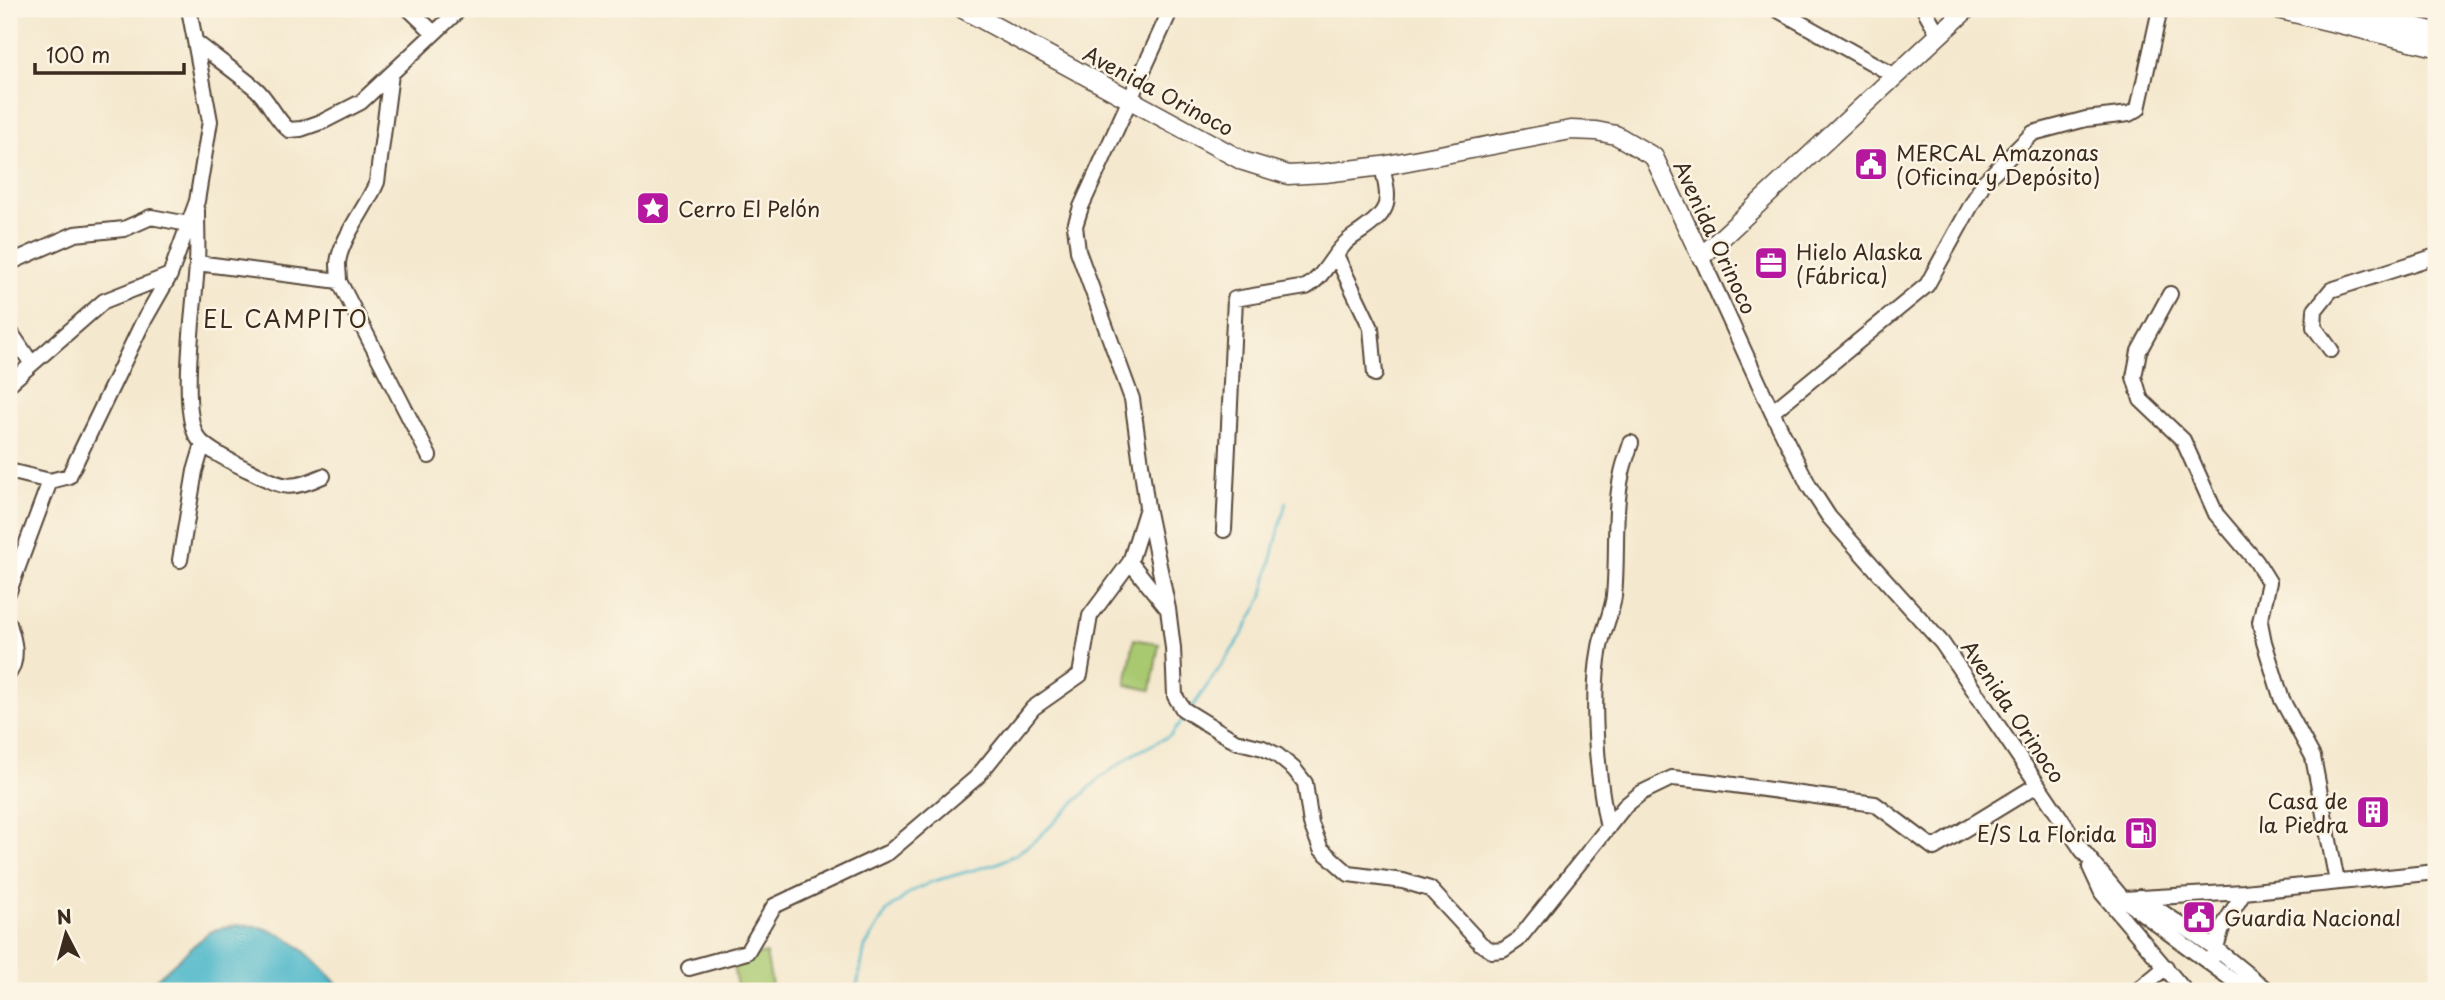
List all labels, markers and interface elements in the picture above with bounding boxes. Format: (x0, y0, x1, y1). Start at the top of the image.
scale bar (35, 32, 184, 76)
street label: Avenida Orinoco (1078, 37, 1240, 143)
text: 100 m (46, 38, 110, 70)
place label: MERCAL Amazonas (Oficina y Depósito) (1896, 136, 2100, 192)
public building icon: MERCAL Amazonas (Oficina y Depósito) (1852, 145, 1890, 183)
street label: Avenida Orinoco (1666, 155, 1766, 319)
place icon: Cerro El Pelón (634, 189, 672, 227)
place label: Cerro El Pelón (678, 192, 820, 224)
place label: Hielo Alaska (Fábrica) (1796, 235, 1922, 291)
office icon: Hielo Alaska (Fábrica) (1752, 244, 1790, 282)
district label: EL CAMPITO (203, 301, 369, 336)
street label: Avenida Orinoco (1954, 633, 2074, 789)
place label: Casa de la Piedra (2258, 784, 2349, 840)
building icon: Casa de la Piedra (2354, 793, 2392, 831)
fuel station icon: E/S La Florida (2122, 814, 2160, 852)
place label: E/S La Florida (1977, 817, 2117, 849)
north arrow (32, 898, 102, 968)
public building icon: Guardia Nacional (2180, 898, 2218, 936)
text: N (55, 901, 73, 931)
place label: Guardia Nacional (2224, 901, 2401, 933)

